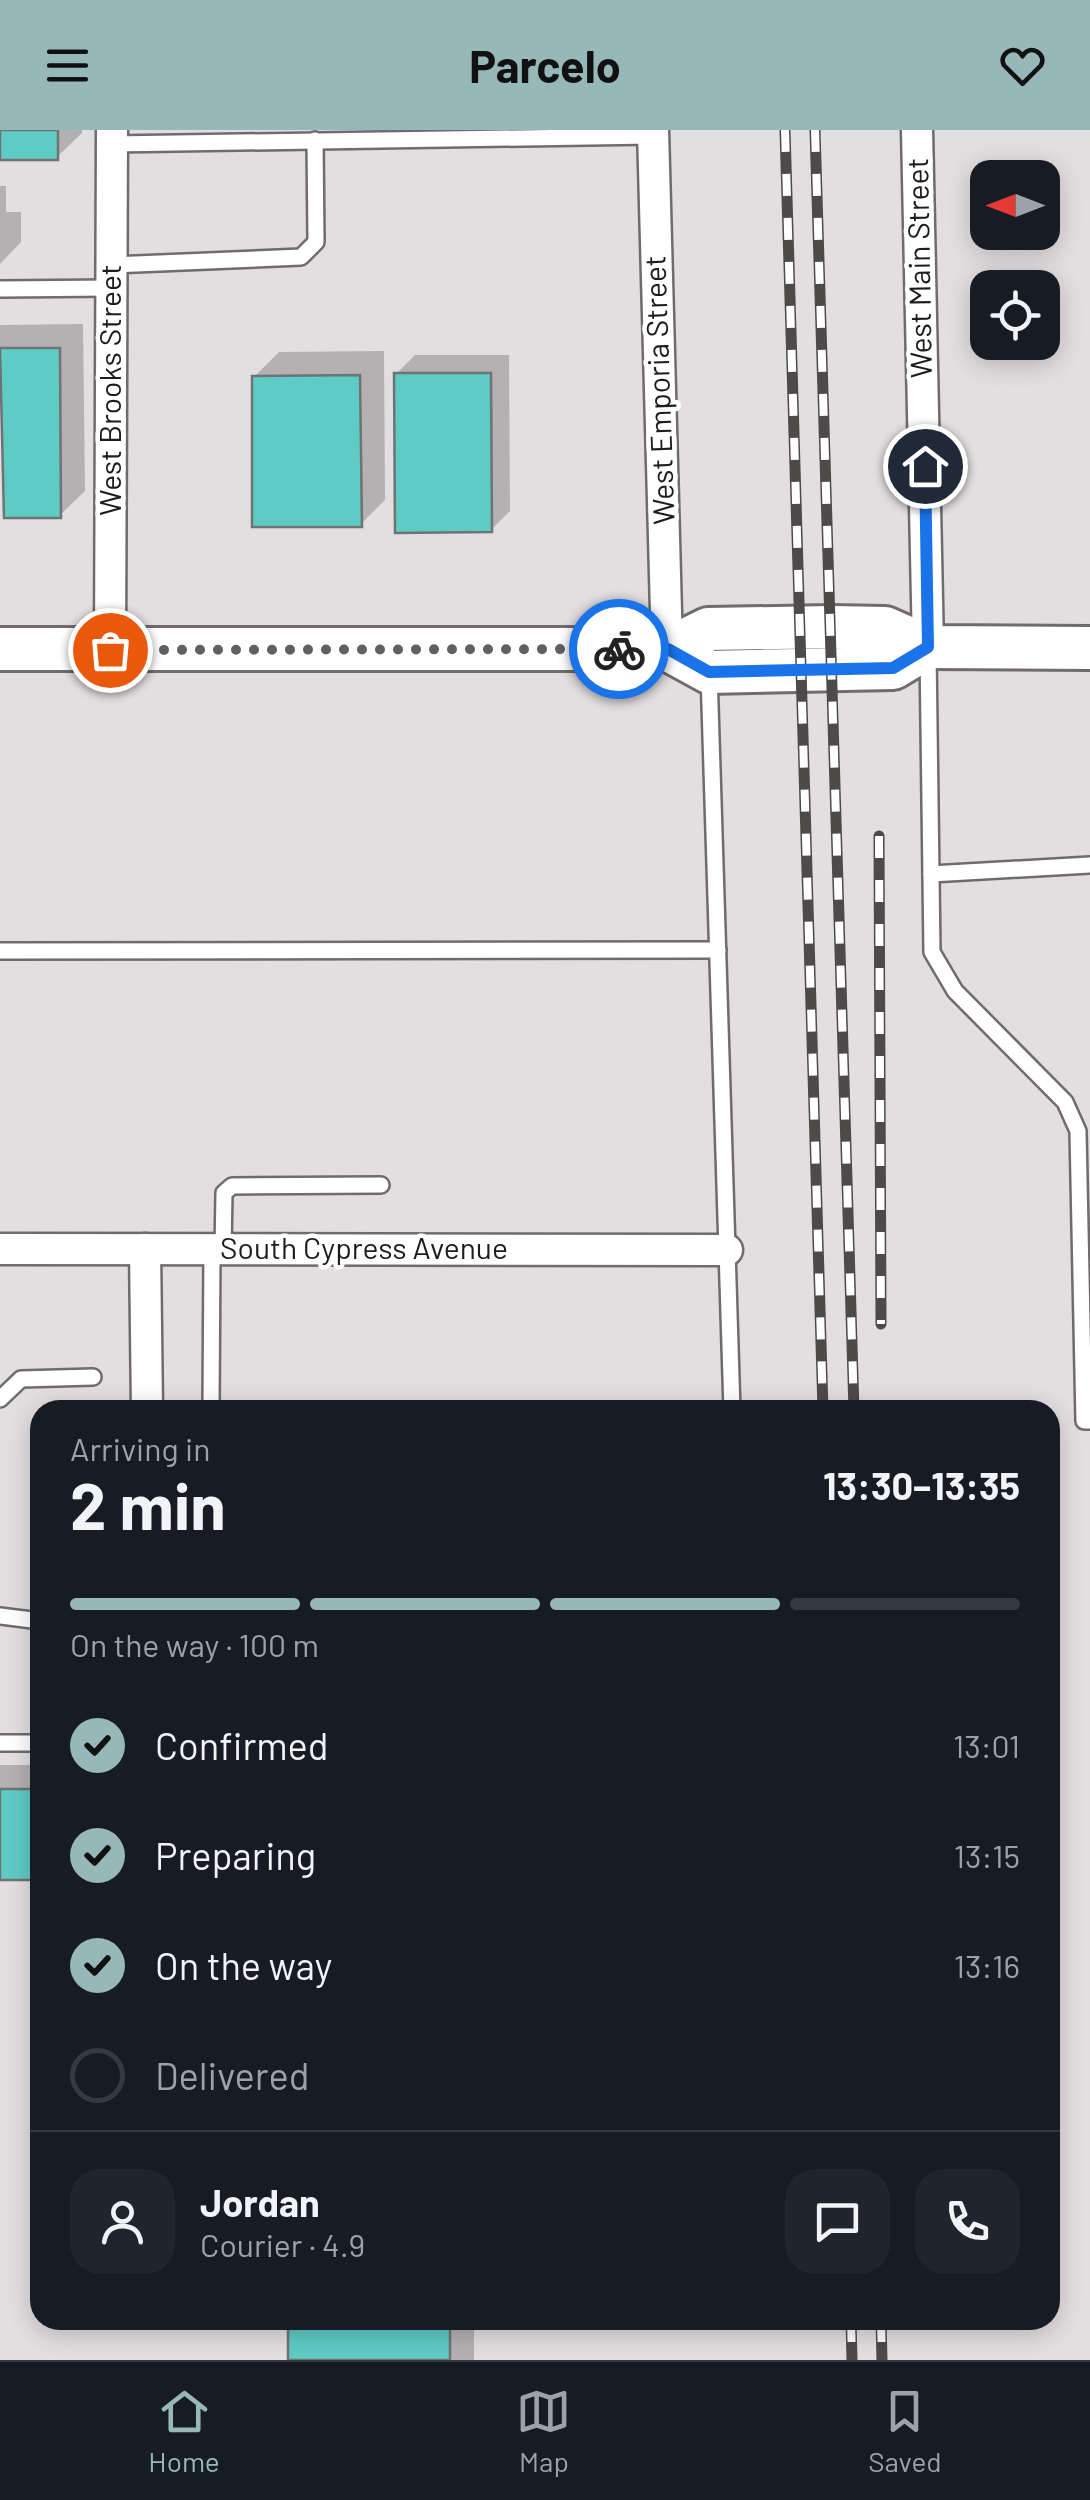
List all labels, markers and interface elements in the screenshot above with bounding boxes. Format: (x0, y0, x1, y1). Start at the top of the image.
icon: menu (40, 38, 95, 93)
text: Parcelo (469, 38, 621, 92)
icon: heart (995, 38, 1050, 93)
street label: West Main Street (898, 158, 938, 379)
north arrow (970, 160, 1060, 250)
map controls (970, 160, 1060, 360)
street label: West Emporia Street (635, 255, 681, 525)
street label: West Brooks Street (91, 264, 127, 516)
button: locate (970, 270, 1060, 360)
pin (883, 424, 968, 509)
icon: home (898, 439, 953, 494)
courier (569, 599, 669, 699)
pin (68, 608, 153, 693)
icon: bike (592, 622, 647, 677)
icon: bag (83, 623, 138, 678)
street label: South Cypress Avenue (220, 1229, 508, 1265)
text: Arriving in (70, 1429, 210, 1467)
text: 13:30–13:35 (823, 1462, 1020, 1508)
text: 2 min (70, 1465, 226, 1543)
text: On the way · 100 m (70, 1625, 319, 1663)
icon: check (70, 1718, 125, 1773)
text: Confirmed (155, 1722, 328, 1768)
text: 13:01 (953, 1726, 1020, 1764)
icon: check (70, 1828, 125, 1883)
text: Preparing (155, 1832, 316, 1878)
text: 13:15 (954, 1836, 1020, 1874)
icon: check (70, 1938, 125, 1993)
text: On the way (155, 1942, 332, 1988)
text: 13:16 (954, 1946, 1020, 1984)
text: Delivered (155, 2052, 309, 2098)
button: person (70, 2169, 175, 2274)
button: chat (785, 2169, 890, 2274)
button: phone (915, 2169, 1020, 2274)
text: Jordan (200, 2179, 320, 2225)
text: Courier · 4.9 (200, 2225, 365, 2263)
tab: Home (148, 2384, 220, 2478)
tab: Map (516, 2384, 571, 2478)
tab: Saved (868, 2384, 942, 2478)

